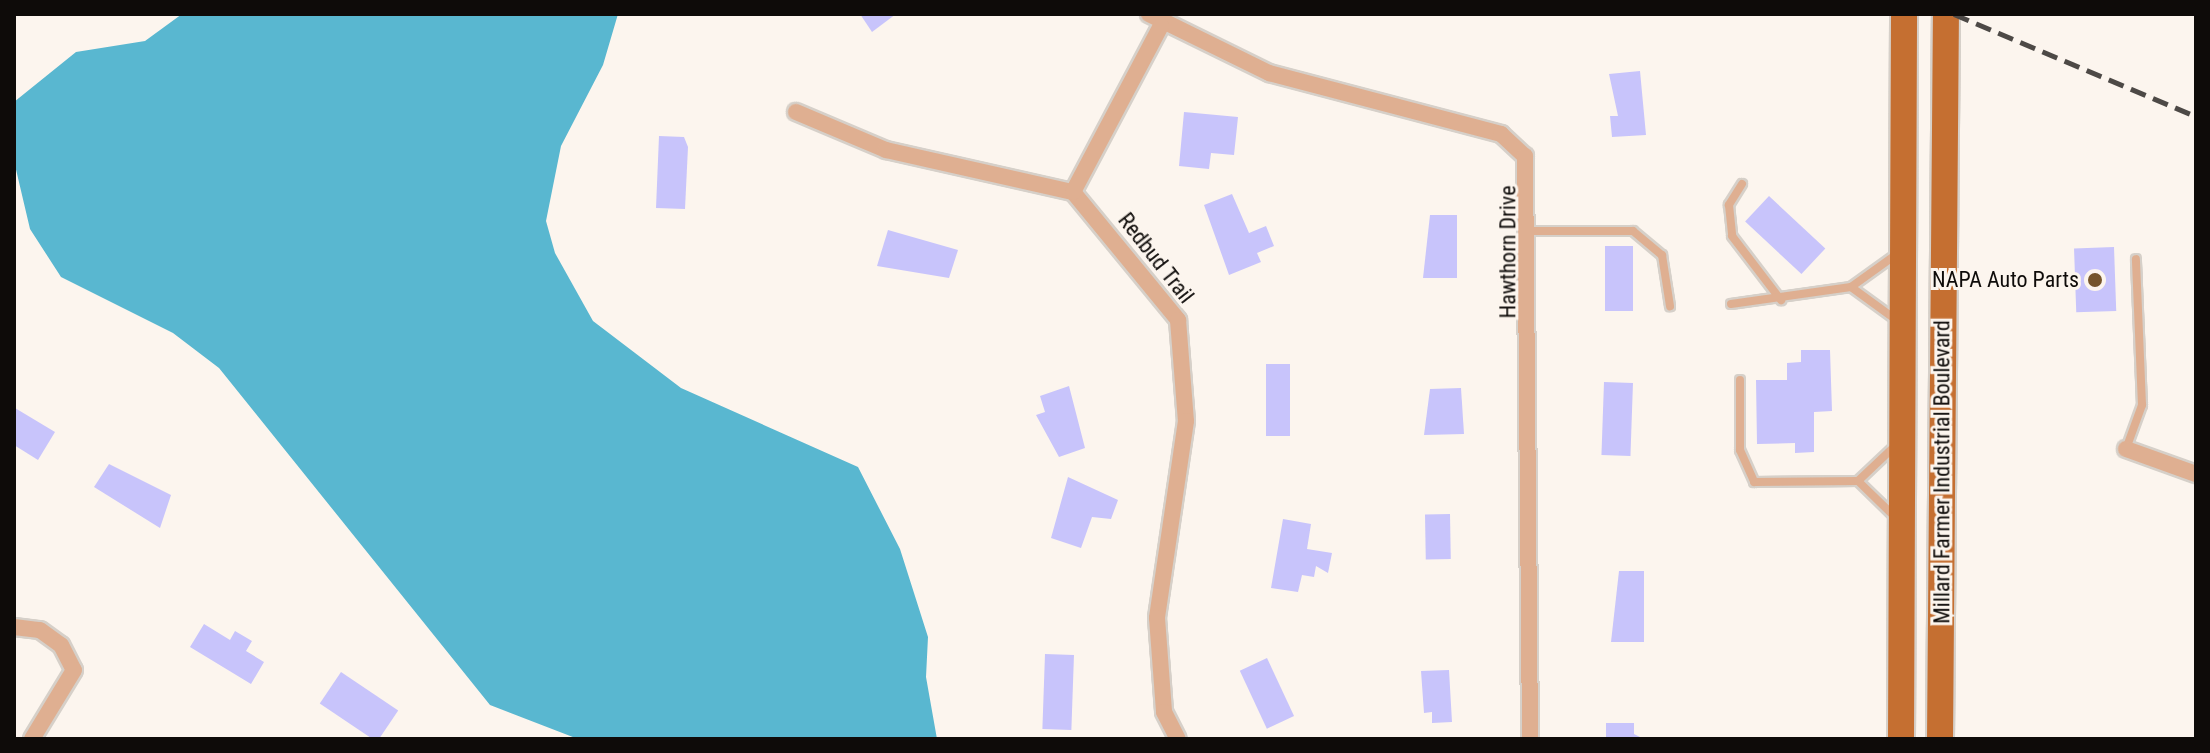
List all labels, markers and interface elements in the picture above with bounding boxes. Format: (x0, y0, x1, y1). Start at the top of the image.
street label: Hawthorn Drive (1495, 186, 1521, 318)
street label: Redbud Trail (1112, 207, 1200, 309)
place label: NAPA Auto Parts (1932, 267, 2079, 293)
marker: NAPA Auto Parts (2086, 271, 2104, 289)
street label: Millard Farmer Industrial Boulevard (1929, 320, 1955, 624)

